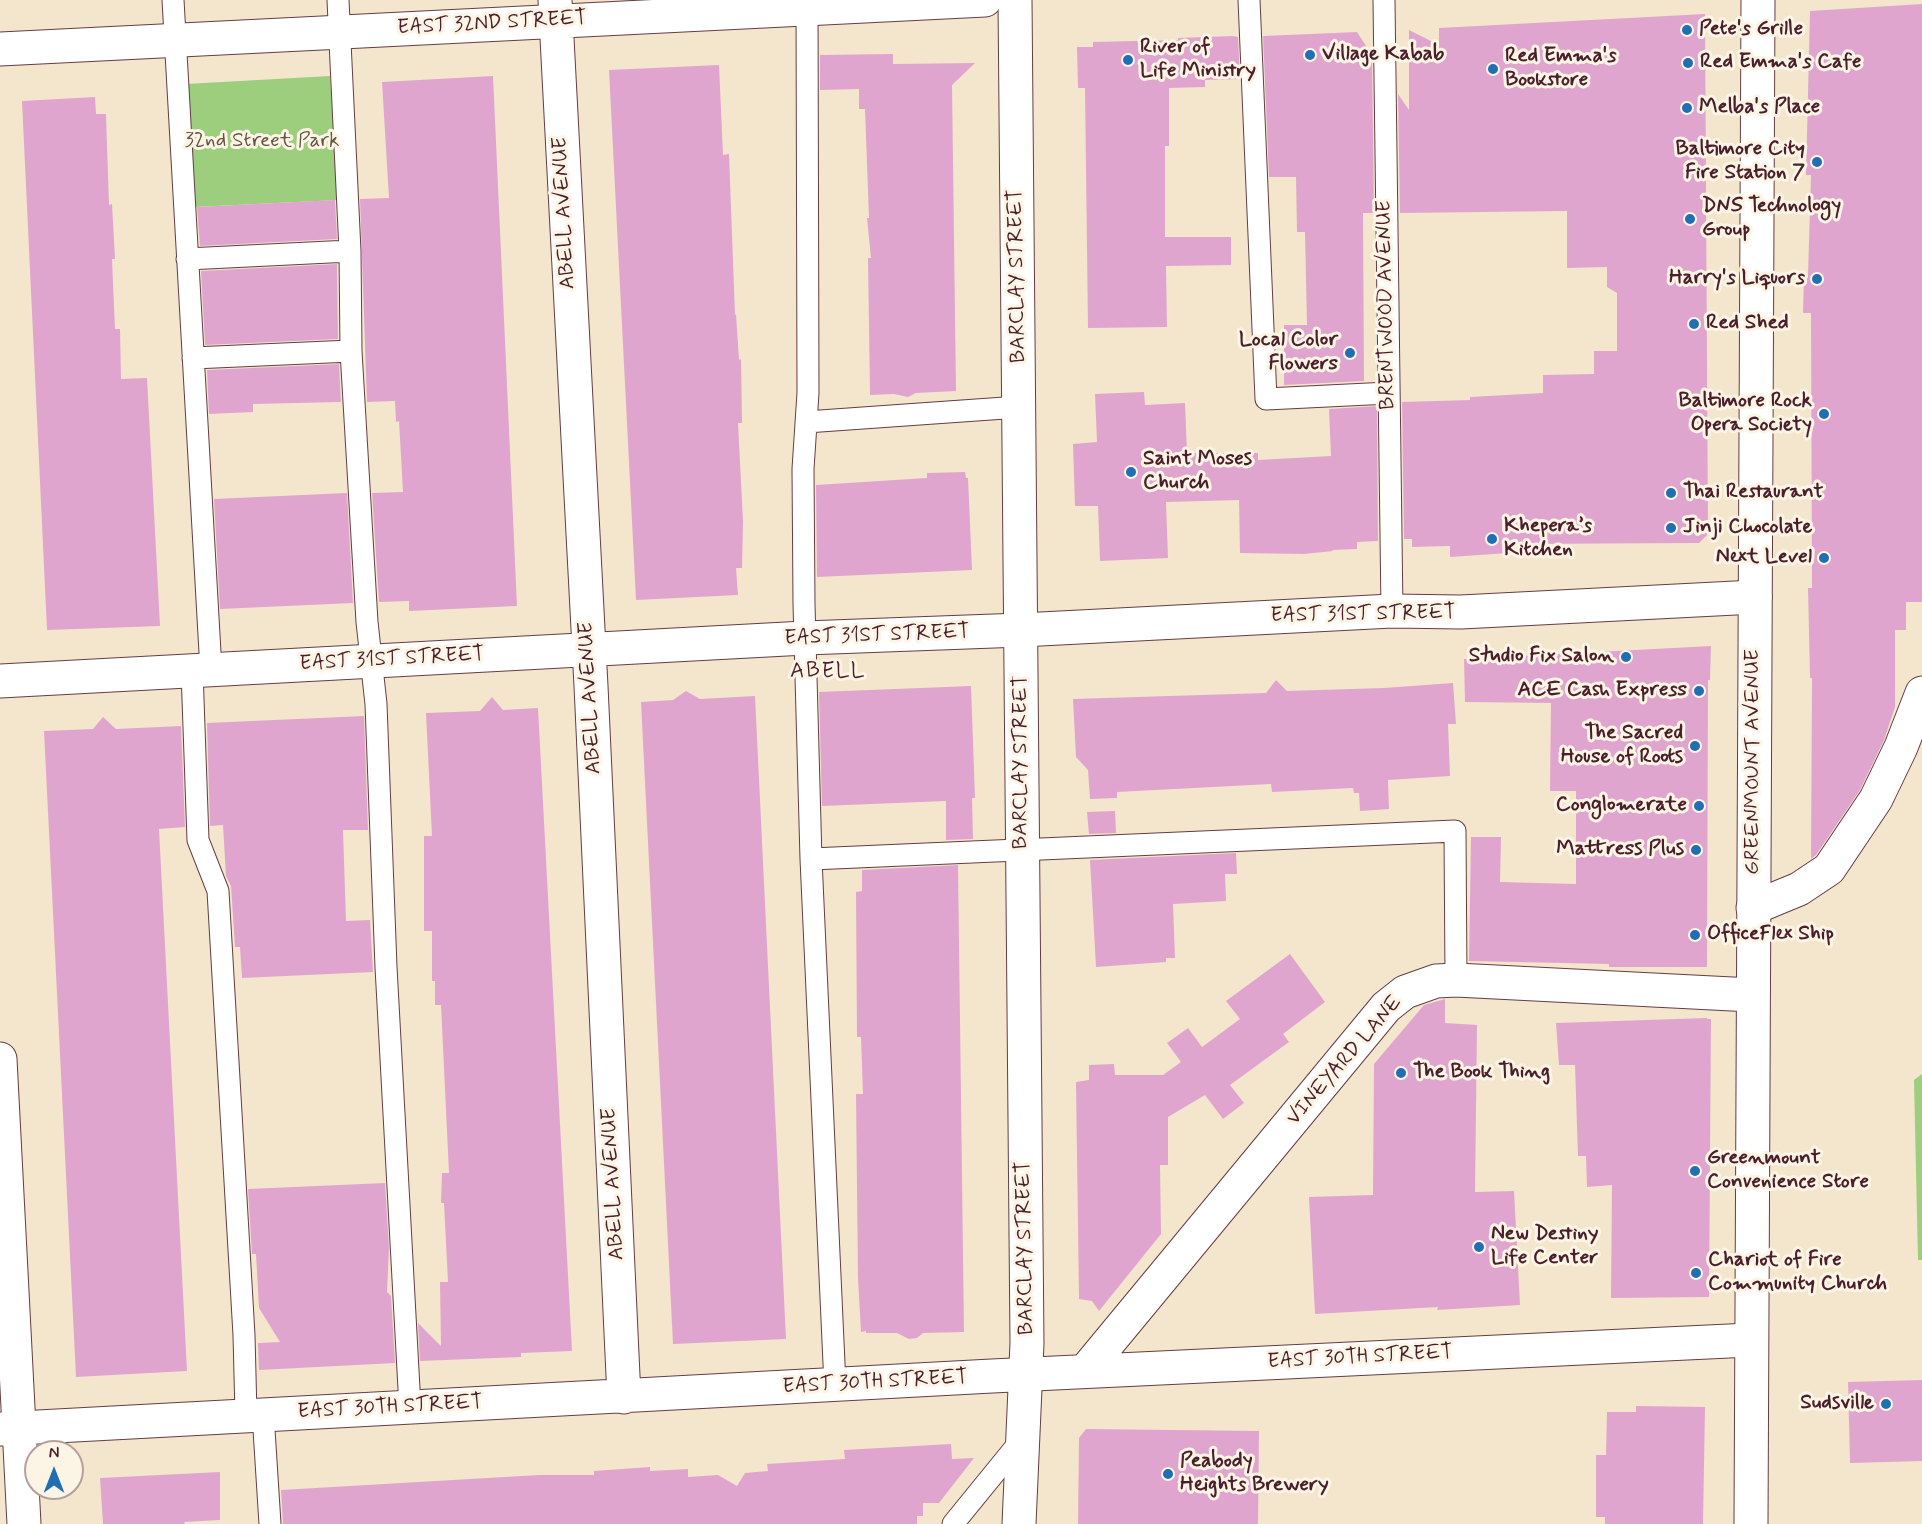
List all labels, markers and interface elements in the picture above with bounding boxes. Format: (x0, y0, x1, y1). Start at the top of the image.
street label: EAST 32ND STREET (397, 6, 587, 42)
place label: Pete's Grille (1699, 17, 1803, 43)
marker: Pete's Grille (1680, 23, 1694, 37)
place label: River of Life Ministry (1140, 35, 1256, 85)
place label: Village Kabab (1322, 42, 1444, 68)
place label: Red Emma's Bookstore (1505, 44, 1616, 94)
marker: Village Kabab (1303, 48, 1317, 62)
place label: Red Emma's Cafe (1700, 50, 1862, 76)
marker: River of Life Ministry (1121, 53, 1135, 67)
marker: Red Emma's Cafe (1681, 56, 1695, 70)
marker: Red Emma's Bookstore (1486, 62, 1500, 76)
place label: Melba's Place (1699, 95, 1820, 121)
marker: Melba's Place (1680, 101, 1694, 115)
park label: 32nd Street Park (185, 129, 339, 155)
street label: ABELL AVENUE (548, 136, 582, 290)
place label: Baltimore City Fire Station 7 (1675, 137, 1805, 187)
marker: Baltimore City Fire Station 7 (1810, 155, 1824, 169)
street label: BARCLAY STREET (1004, 189, 1032, 363)
place label: DNS Technology Group (1702, 194, 1841, 244)
street label: BRENTWOOD AVENUE (1373, 200, 1401, 410)
marker: DNS Technology Group (1683, 212, 1697, 226)
place label: Harry's Liquors (1669, 266, 1805, 292)
marker: Harry's Liquors (1810, 272, 1824, 286)
place label: Red Shed (1706, 311, 1789, 337)
marker: Red Shed (1687, 317, 1701, 331)
place label: Local Color Flowers (1239, 328, 1338, 378)
marker: Local Color Flowers (1343, 346, 1357, 360)
place label: Baltimore Rock Opera Society (1678, 389, 1812, 439)
marker: Baltimore Rock Opera Society (1817, 407, 1831, 421)
place label: Saint Moses Church (1143, 447, 1252, 497)
marker: Saint Moses Church (1124, 465, 1138, 479)
place label: Thai Restaurant (1683, 480, 1823, 506)
marker: Thai Restaurant (1664, 486, 1678, 500)
place label: Khepera’s Kitchen (1504, 514, 1592, 564)
place label: Jinji Chocolate (1683, 515, 1813, 541)
marker: Jinji Chocolate (1664, 521, 1678, 535)
marker: Khepera’s Kitchen (1485, 532, 1499, 546)
place label: Next Level (1716, 545, 1812, 571)
marker: Next Level (1817, 551, 1831, 565)
street label: EAST 31ST STREET (1270, 601, 1456, 629)
street label: EAST 31ST STREET (784, 620, 970, 652)
street label: ABELL AVENUE (574, 621, 608, 775)
street label: EAST 31ST STREET (299, 643, 485, 677)
place label: Studio Fix Salon (1469, 644, 1614, 670)
street label: GREENMOUNT AVENUE (1741, 649, 1767, 875)
marker: Studio Fix Salon (1619, 650, 1633, 664)
district label: ABELL (790, 659, 866, 685)
street label: BARCLAY STREET (1009, 675, 1035, 849)
place label: ACE Cash Express (1517, 678, 1687, 704)
marker: ACE Cash Express (1692, 684, 1706, 698)
place label: The Sacred House of Roots (1561, 721, 1683, 771)
marker: The Sacred House of Roots (1688, 739, 1702, 753)
place label: Conglomerate (1556, 793, 1687, 819)
marker: Conglomerate (1692, 799, 1706, 813)
place label: Mattress Plus (1556, 837, 1684, 863)
marker: Mattress Plus (1689, 843, 1703, 857)
place label: OfficeFlex Ship (1707, 922, 1834, 948)
marker: OfficeFlex Ship (1688, 928, 1702, 942)
street label: VINEYARD LANE (1282, 991, 1408, 1131)
place label: The Book Thing (1413, 1060, 1550, 1086)
marker: The Book Thing (1394, 1066, 1408, 1080)
street label: ABELL AVENUE (597, 1107, 631, 1261)
place label: Greenmount Convenience Store (1707, 1146, 1869, 1196)
street label: BARCLAY STREET (1012, 1161, 1040, 1335)
marker: Greenmount Convenience Store (1688, 1164, 1702, 1178)
place label: New Destiny Life Center (1491, 1222, 1598, 1272)
marker: New Destiny Life Center (1472, 1240, 1486, 1254)
place label: Chariot of Fire Community Church (1708, 1248, 1887, 1298)
marker: Chariot of Fire Community Church (1689, 1266, 1703, 1280)
street label: EAST 30TH STREET (1267, 1341, 1453, 1375)
street label: EAST 30TH STREET (782, 1366, 968, 1400)
street label: EAST 30TH STREET (297, 1391, 483, 1425)
place label: Sudsville (1800, 1391, 1874, 1417)
marker: Sudsville (1879, 1397, 1893, 1411)
north arrow (24, 1440, 84, 1500)
text: N (49, 1443, 59, 1464)
place label: Peabody Heights Brewery (1180, 1449, 1329, 1499)
marker: Peabody Heights Brewery (1161, 1467, 1175, 1481)

